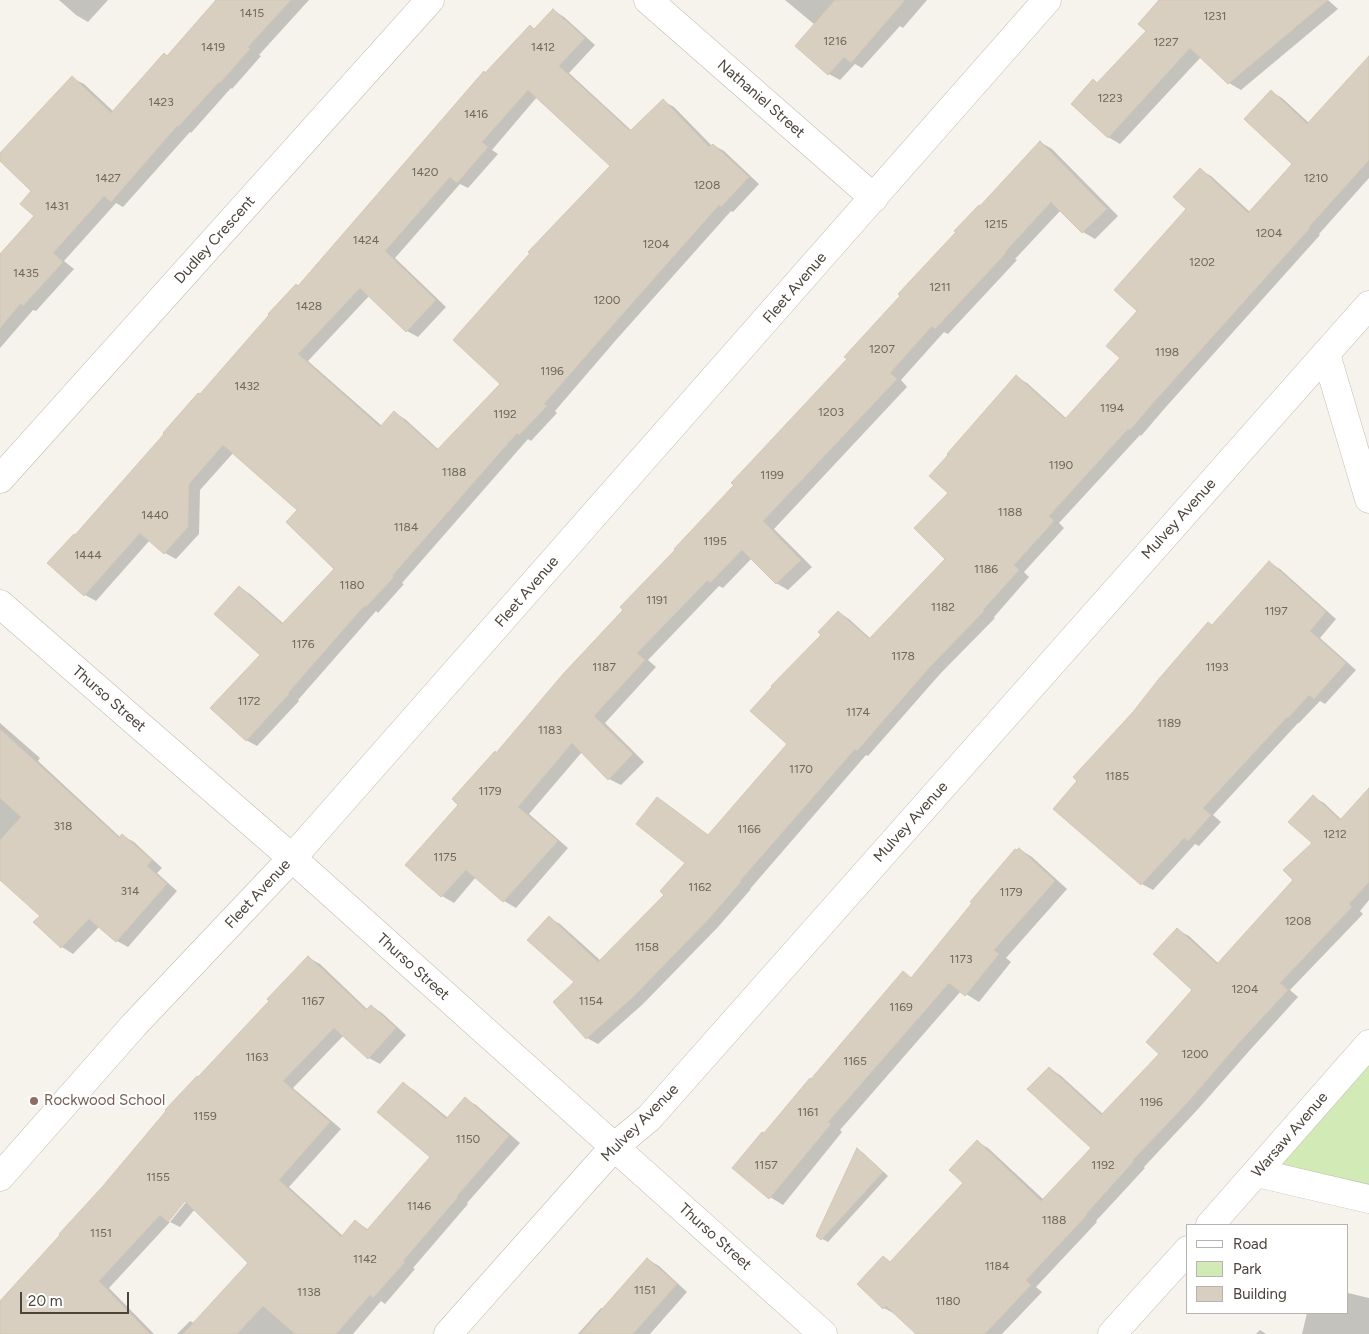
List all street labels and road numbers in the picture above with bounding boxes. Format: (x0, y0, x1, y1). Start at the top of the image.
street label: Nathaniel Street (714, 56, 808, 142)
street label: Dudley Crescent (171, 192, 259, 288)
street label: Fleet Avenue (759, 249, 831, 327)
street label: Mulvey Avenue (1138, 475, 1220, 563)
street label: Fleet Avenue (491, 553, 563, 631)
street label: Thurso Street (69, 662, 149, 736)
street label: Mulvey Avenue (870, 778, 952, 866)
street label: Fleet Avenue (221, 856, 295, 932)
street label: Thurso Street (373, 930, 453, 1004)
street label: Mulvey Avenue (597, 1080, 683, 1166)
street label: Warsaw Avenue (1248, 1089, 1332, 1181)
street label: Thurso Street (675, 1200, 755, 1274)

